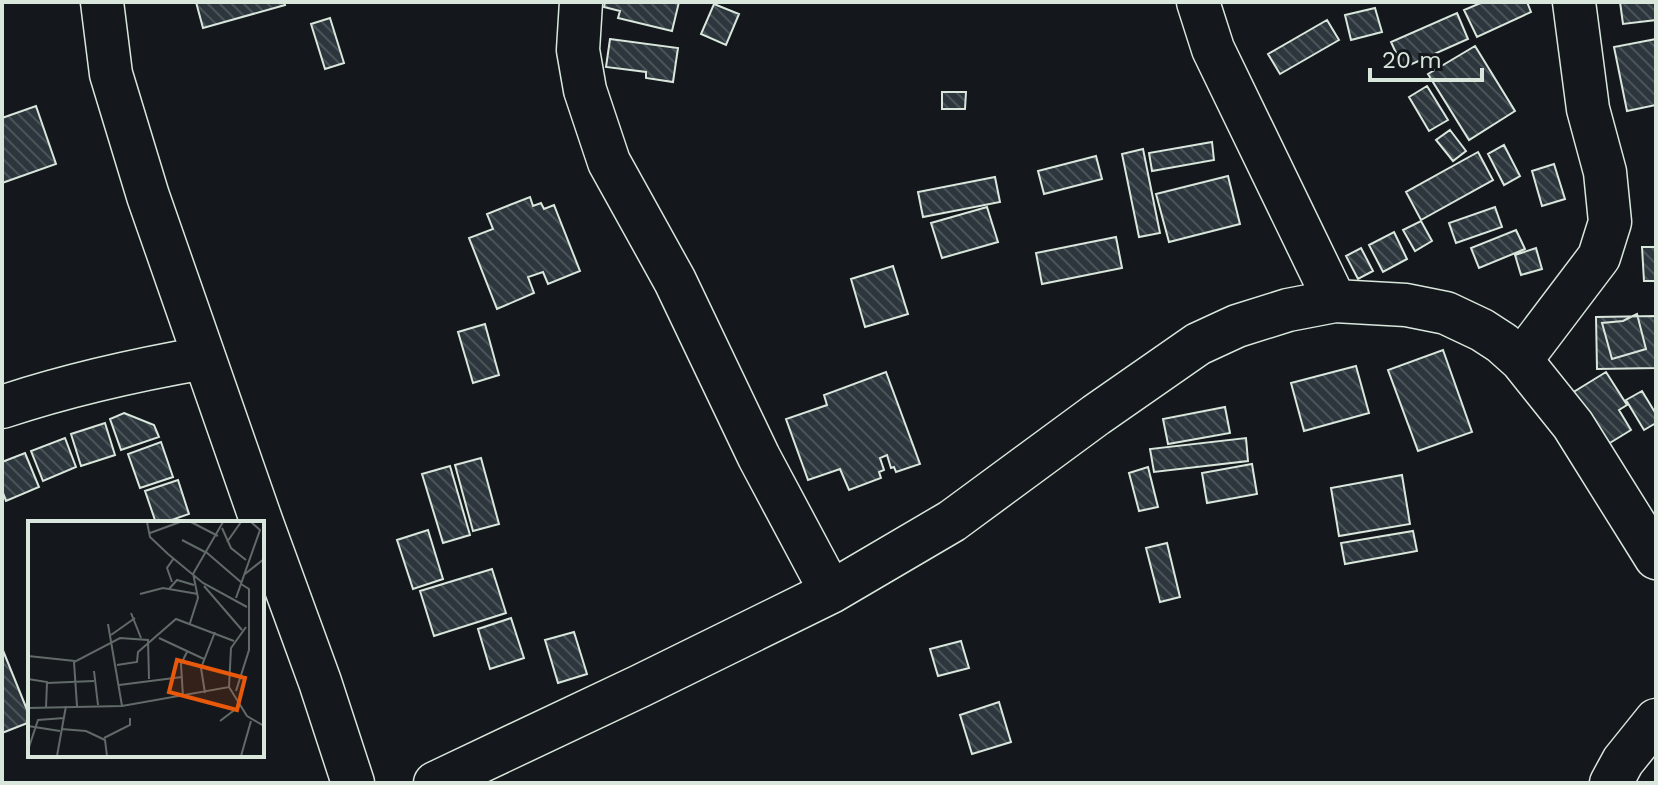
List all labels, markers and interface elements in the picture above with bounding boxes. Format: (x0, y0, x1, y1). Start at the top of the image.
scale bar (1370, 32, 1482, 82)
text: 20 m (1382, 46, 1442, 74)
inset map (28, 521, 264, 757)

